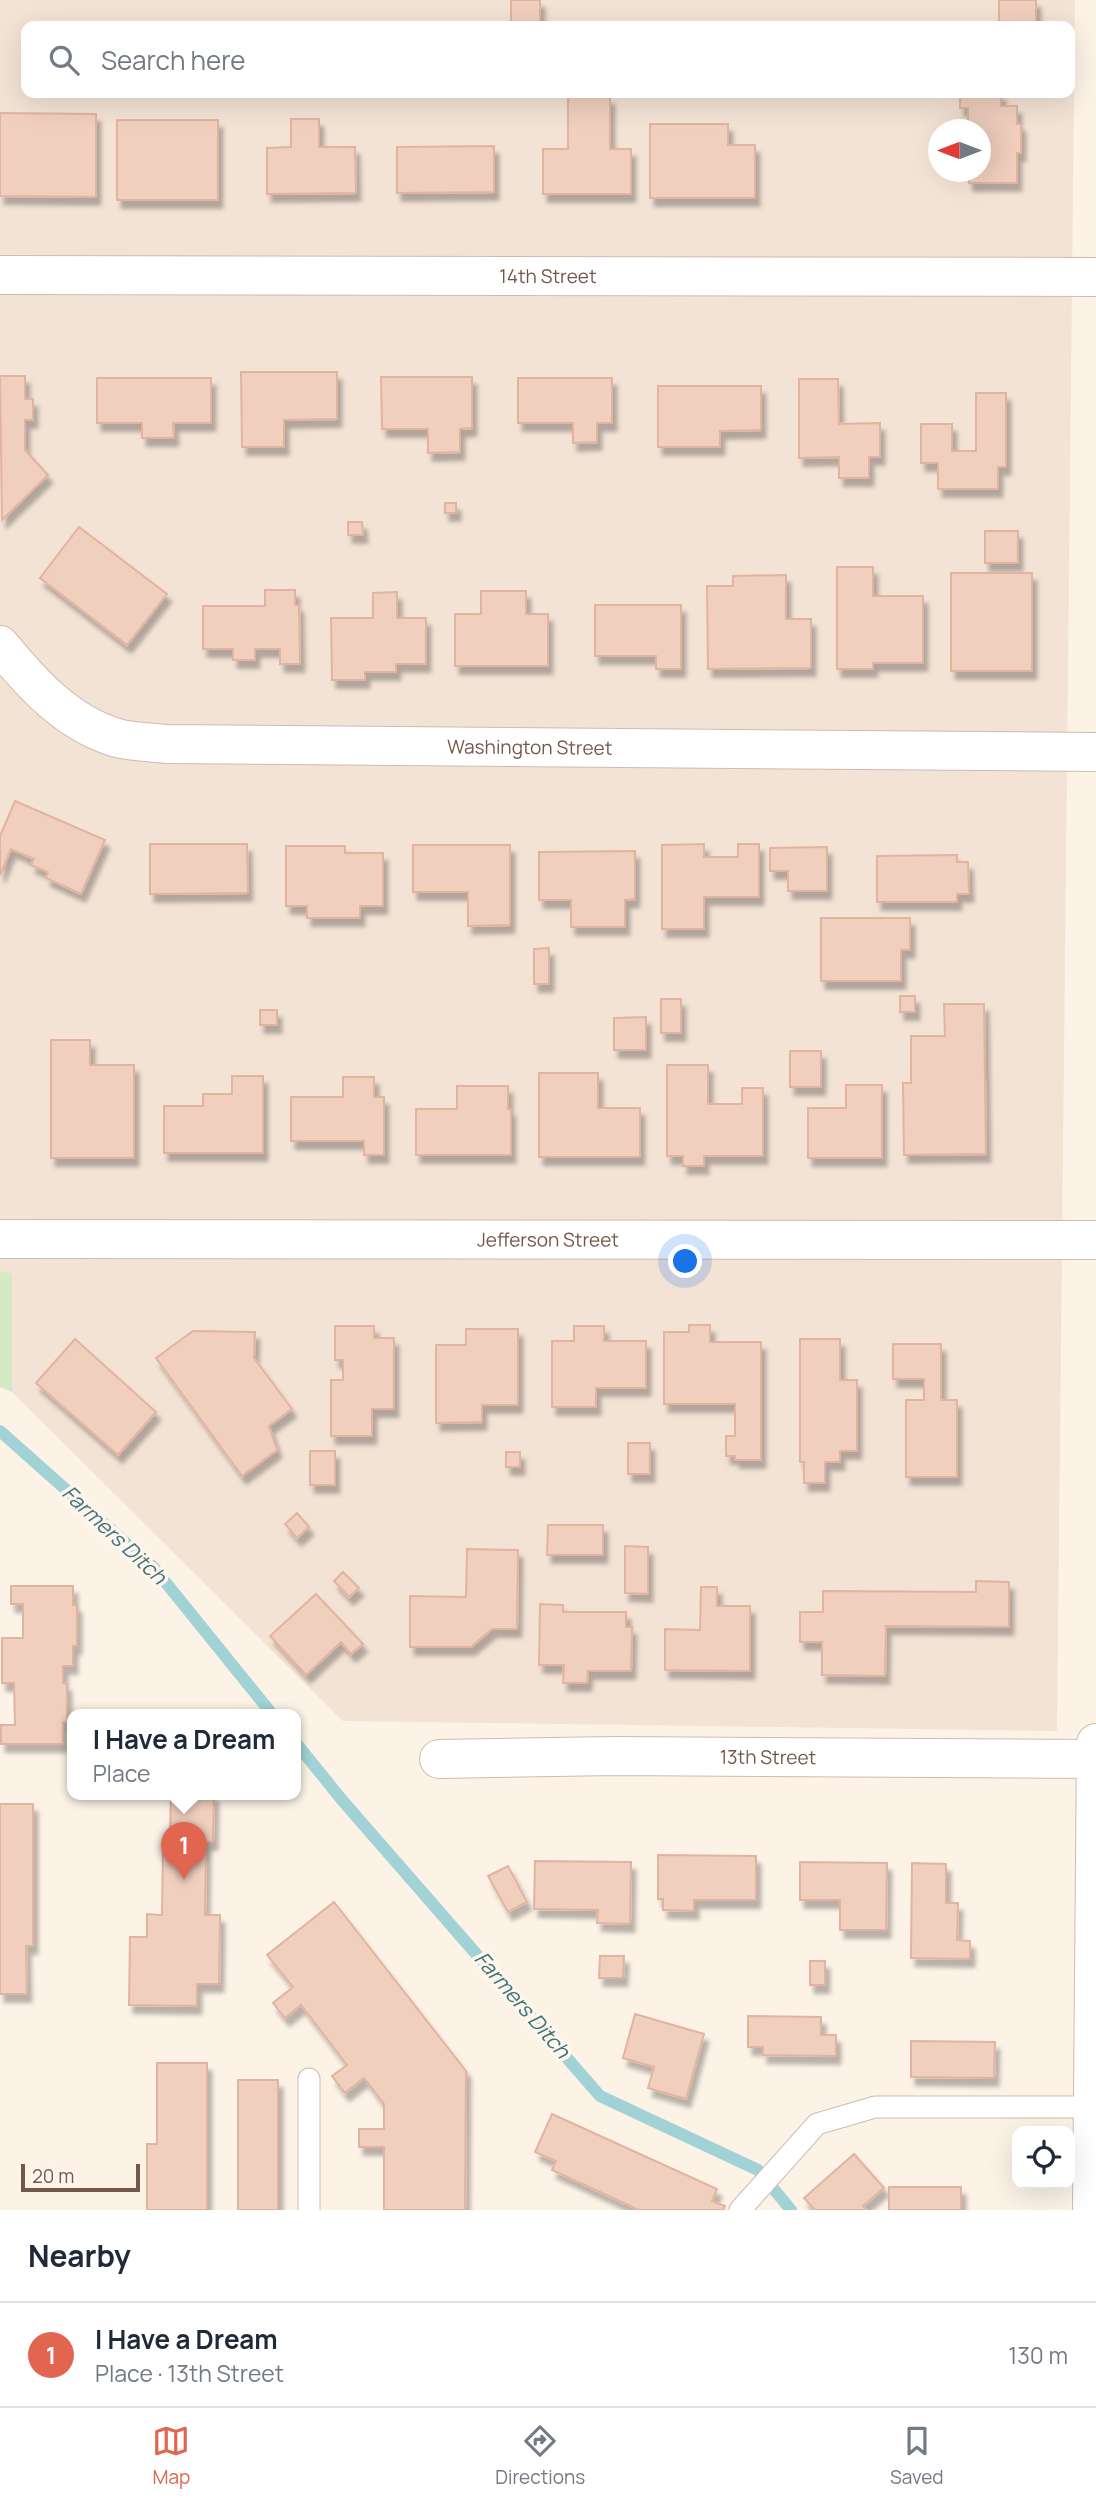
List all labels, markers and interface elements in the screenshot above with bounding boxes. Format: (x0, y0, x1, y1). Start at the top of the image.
search box (21, 21, 1075, 98)
icon: search (45, 41, 83, 79)
text: Search here (101, 42, 246, 78)
north arrow (928, 119, 991, 182)
street label: 14th Street (499, 263, 597, 289)
street label: Washington Street (447, 733, 613, 761)
street label: Jefferson Street (477, 1226, 619, 1253)
your location (668, 1244, 702, 1278)
water label: Farmers Ditch (57, 1479, 174, 1591)
popup (67, 1709, 301, 1800)
text: I Have a Dream (93, 1721, 275, 1757)
street label: 13th Street (720, 1744, 816, 1770)
text: Place (93, 1757, 151, 1789)
pin: 1 (161, 1822, 207, 1880)
water label: Farmers Ditch (469, 1945, 578, 2065)
map controls (1012, 2126, 1075, 2189)
button: locate (1012, 2126, 1075, 2189)
scale bar (21, 2161, 140, 2193)
text: 20 m (32, 2163, 74, 2189)
text: Nearby (28, 2235, 131, 2276)
text: I Have a Dream (95, 2321, 278, 2357)
text: 1 (46, 2339, 56, 2371)
text: 130 m (1008, 2339, 1068, 2371)
text: Place · 13th Street (95, 2357, 284, 2389)
tab: Map (152, 2422, 190, 2490)
tab: Directions (495, 2422, 585, 2490)
tab: Saved (890, 2422, 944, 2490)

